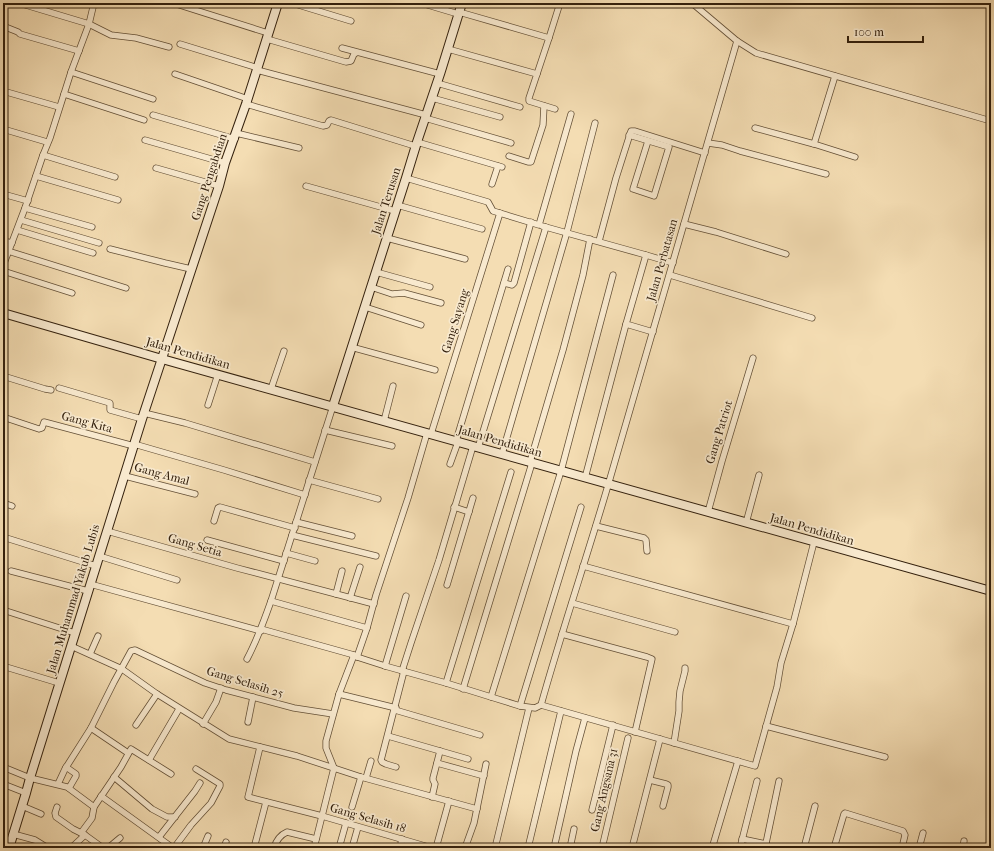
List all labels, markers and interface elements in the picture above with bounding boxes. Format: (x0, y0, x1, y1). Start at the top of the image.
scale bar (848, 18, 923, 44)
text: 100 m (854, 25, 884, 39)
street label: Gang Pengabdian (188, 132, 230, 222)
street label: Jalan Terusan (368, 165, 404, 237)
street label: Jalan Perbatasan (643, 217, 680, 304)
street label: Gang Sayang (439, 286, 472, 355)
street label: Jalan Pendidikan (143, 334, 232, 372)
street label: Gang Patriot (703, 398, 736, 466)
street label: Gang Kita (60, 409, 114, 436)
street label: Jalan Pendidikan (455, 422, 544, 460)
street label: Gang Amal (133, 460, 192, 488)
street label: Jalan Pendidikan (767, 510, 856, 548)
street label: Jalan Muhammad Yakub Lubis (43, 522, 103, 676)
street label: Gang Setia (166, 531, 224, 560)
street label: Gang Selasih 25 (205, 664, 285, 700)
street label: Gang Angsana 31 (588, 747, 620, 833)
street label: Gang Selasih 18 (328, 800, 408, 836)

